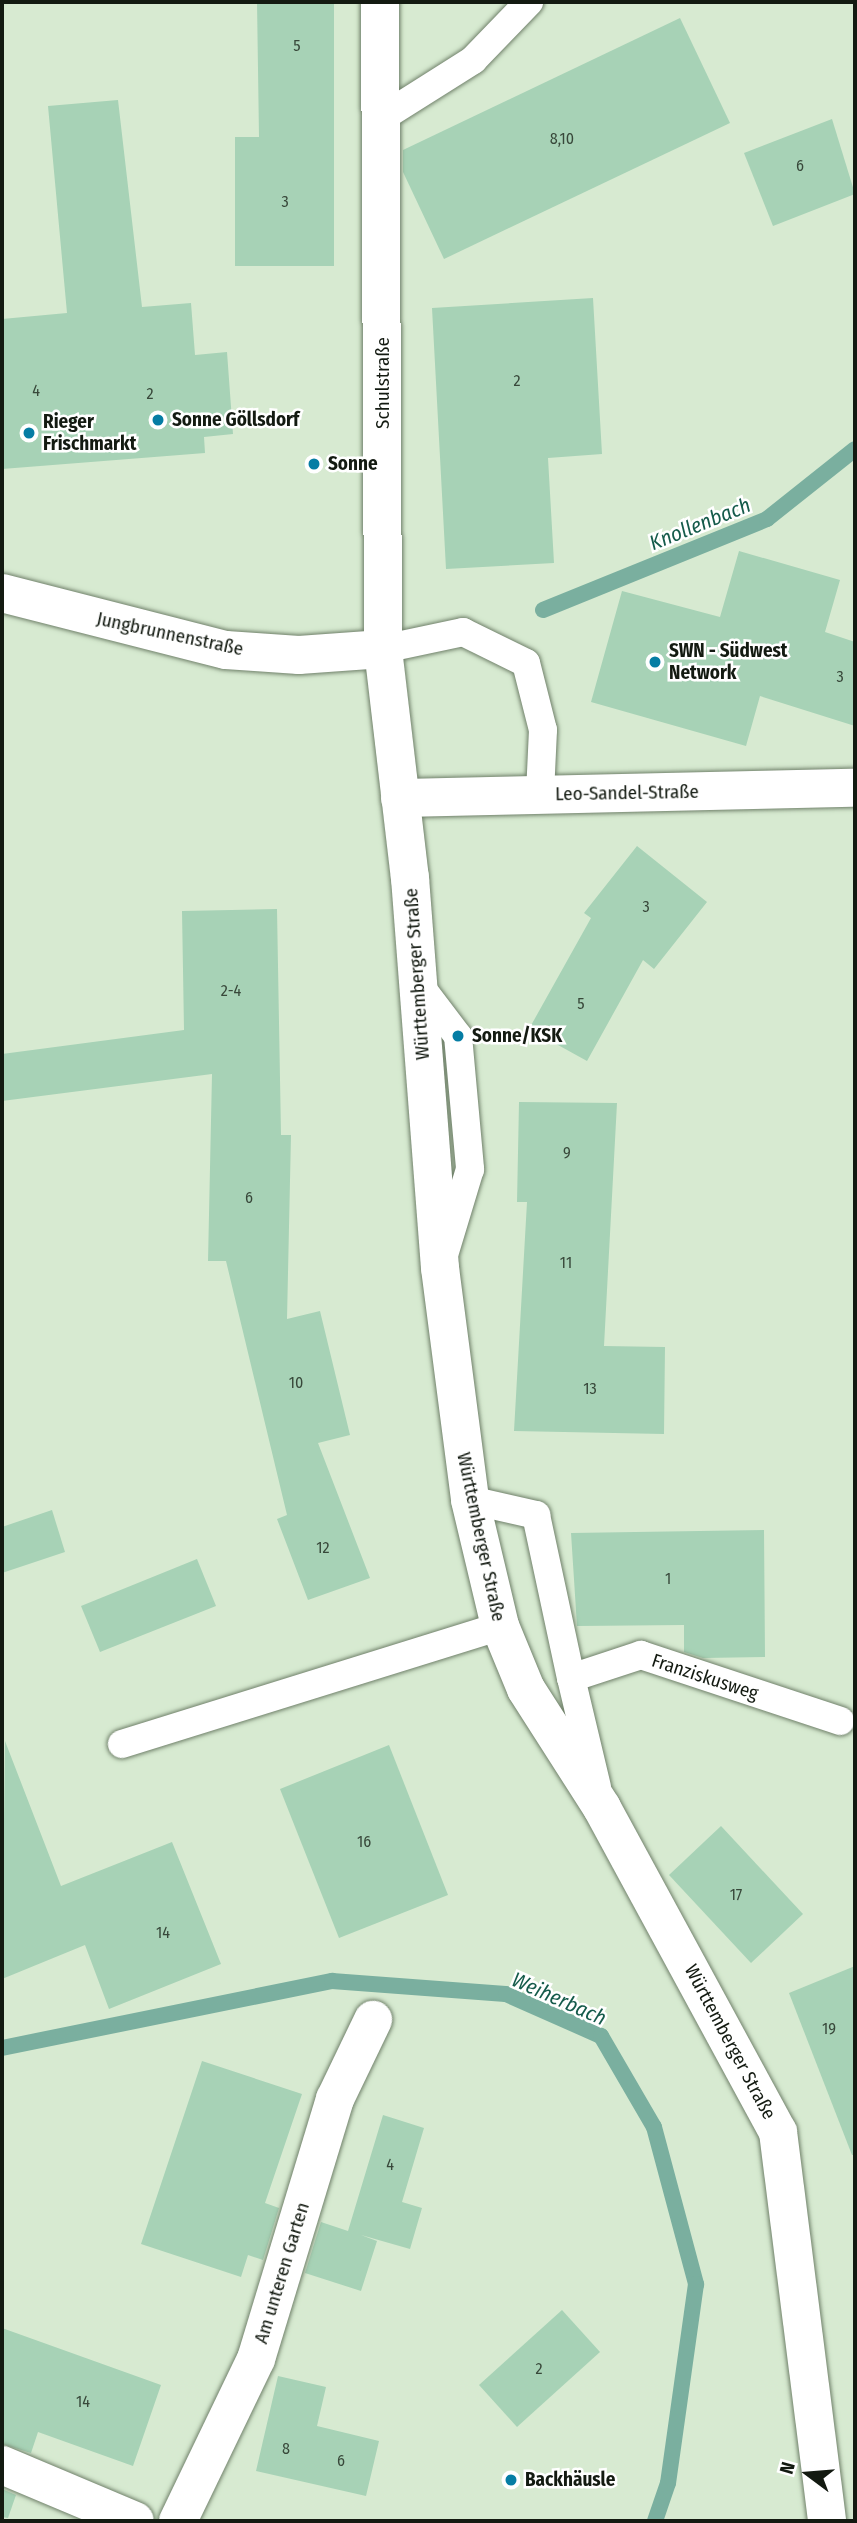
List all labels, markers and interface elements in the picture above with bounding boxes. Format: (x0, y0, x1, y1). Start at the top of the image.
house number: 5 (293, 36, 301, 56)
house number: 8,10 (550, 129, 574, 149)
house number: 6 (796, 156, 804, 176)
house number: 3 (281, 192, 289, 212)
street label: Schulstraße (372, 337, 394, 429)
house number: 2 (513, 371, 521, 391)
house number: 4 (32, 381, 40, 401)
house number: 2 (146, 384, 154, 404)
place label: Sonne Göllsdorf (172, 409, 299, 431)
place label: Rieger Frischmarkt (43, 411, 136, 455)
marker: Sonne Göllsdorf (150, 412, 166, 428)
marker: Rieger Frischmarkt (21, 425, 37, 441)
place label: Sonne (328, 453, 378, 475)
marker: Sonne (306, 456, 322, 472)
water label: Knollenbach (646, 492, 754, 556)
street label: Jungbrunnenstraße (95, 607, 245, 661)
place label: SWN - Südwest Network (669, 640, 788, 684)
marker: SWN - Südwest Network (647, 654, 663, 670)
house number: 3 (836, 667, 844, 687)
street label: Leo-Sandel-Straße (555, 780, 699, 806)
street label: Württemberger Straße (400, 887, 434, 1061)
house number: 3 (642, 897, 650, 917)
house number: 2-4 (221, 981, 241, 1001)
house number: 5 (577, 994, 585, 1014)
place label: Sonne/KSK (472, 1025, 562, 1047)
marker: Sonne/KSK (450, 1028, 466, 1044)
house number: 9 (563, 1143, 571, 1163)
house number: 6 (245, 1188, 253, 1208)
house number: 11 (560, 1253, 572, 1273)
house number: 10 (289, 1373, 303, 1393)
house number: 13 (583, 1379, 597, 1399)
street label: Württemberger Straße (452, 1450, 510, 1624)
house number: 12 (316, 1538, 330, 1558)
house number: 1 (665, 1569, 671, 1589)
street label: Franziskusweg (649, 1649, 761, 1705)
house number: 16 (357, 1832, 371, 1852)
house number: 17 (730, 1885, 742, 1905)
house number: 14 (156, 1923, 170, 1943)
street label: Württemberger Straße (680, 1961, 780, 2123)
water label: Weiherbach (508, 1967, 610, 2031)
house number: 19 (822, 2019, 836, 2039)
house number: 4 (386, 2155, 394, 2175)
street label: Am unteren Garten (250, 2200, 314, 2346)
house number: 2 (535, 2359, 543, 2379)
house number: 14 (76, 2392, 90, 2412)
house number: 8 (282, 2439, 290, 2459)
north arrow (773, 2439, 843, 2509)
house number: 6 (337, 2451, 345, 2471)
text: N (775, 2459, 800, 2477)
place label: Backhäusle (525, 2469, 615, 2491)
marker: Backhäusle (503, 2472, 519, 2488)

